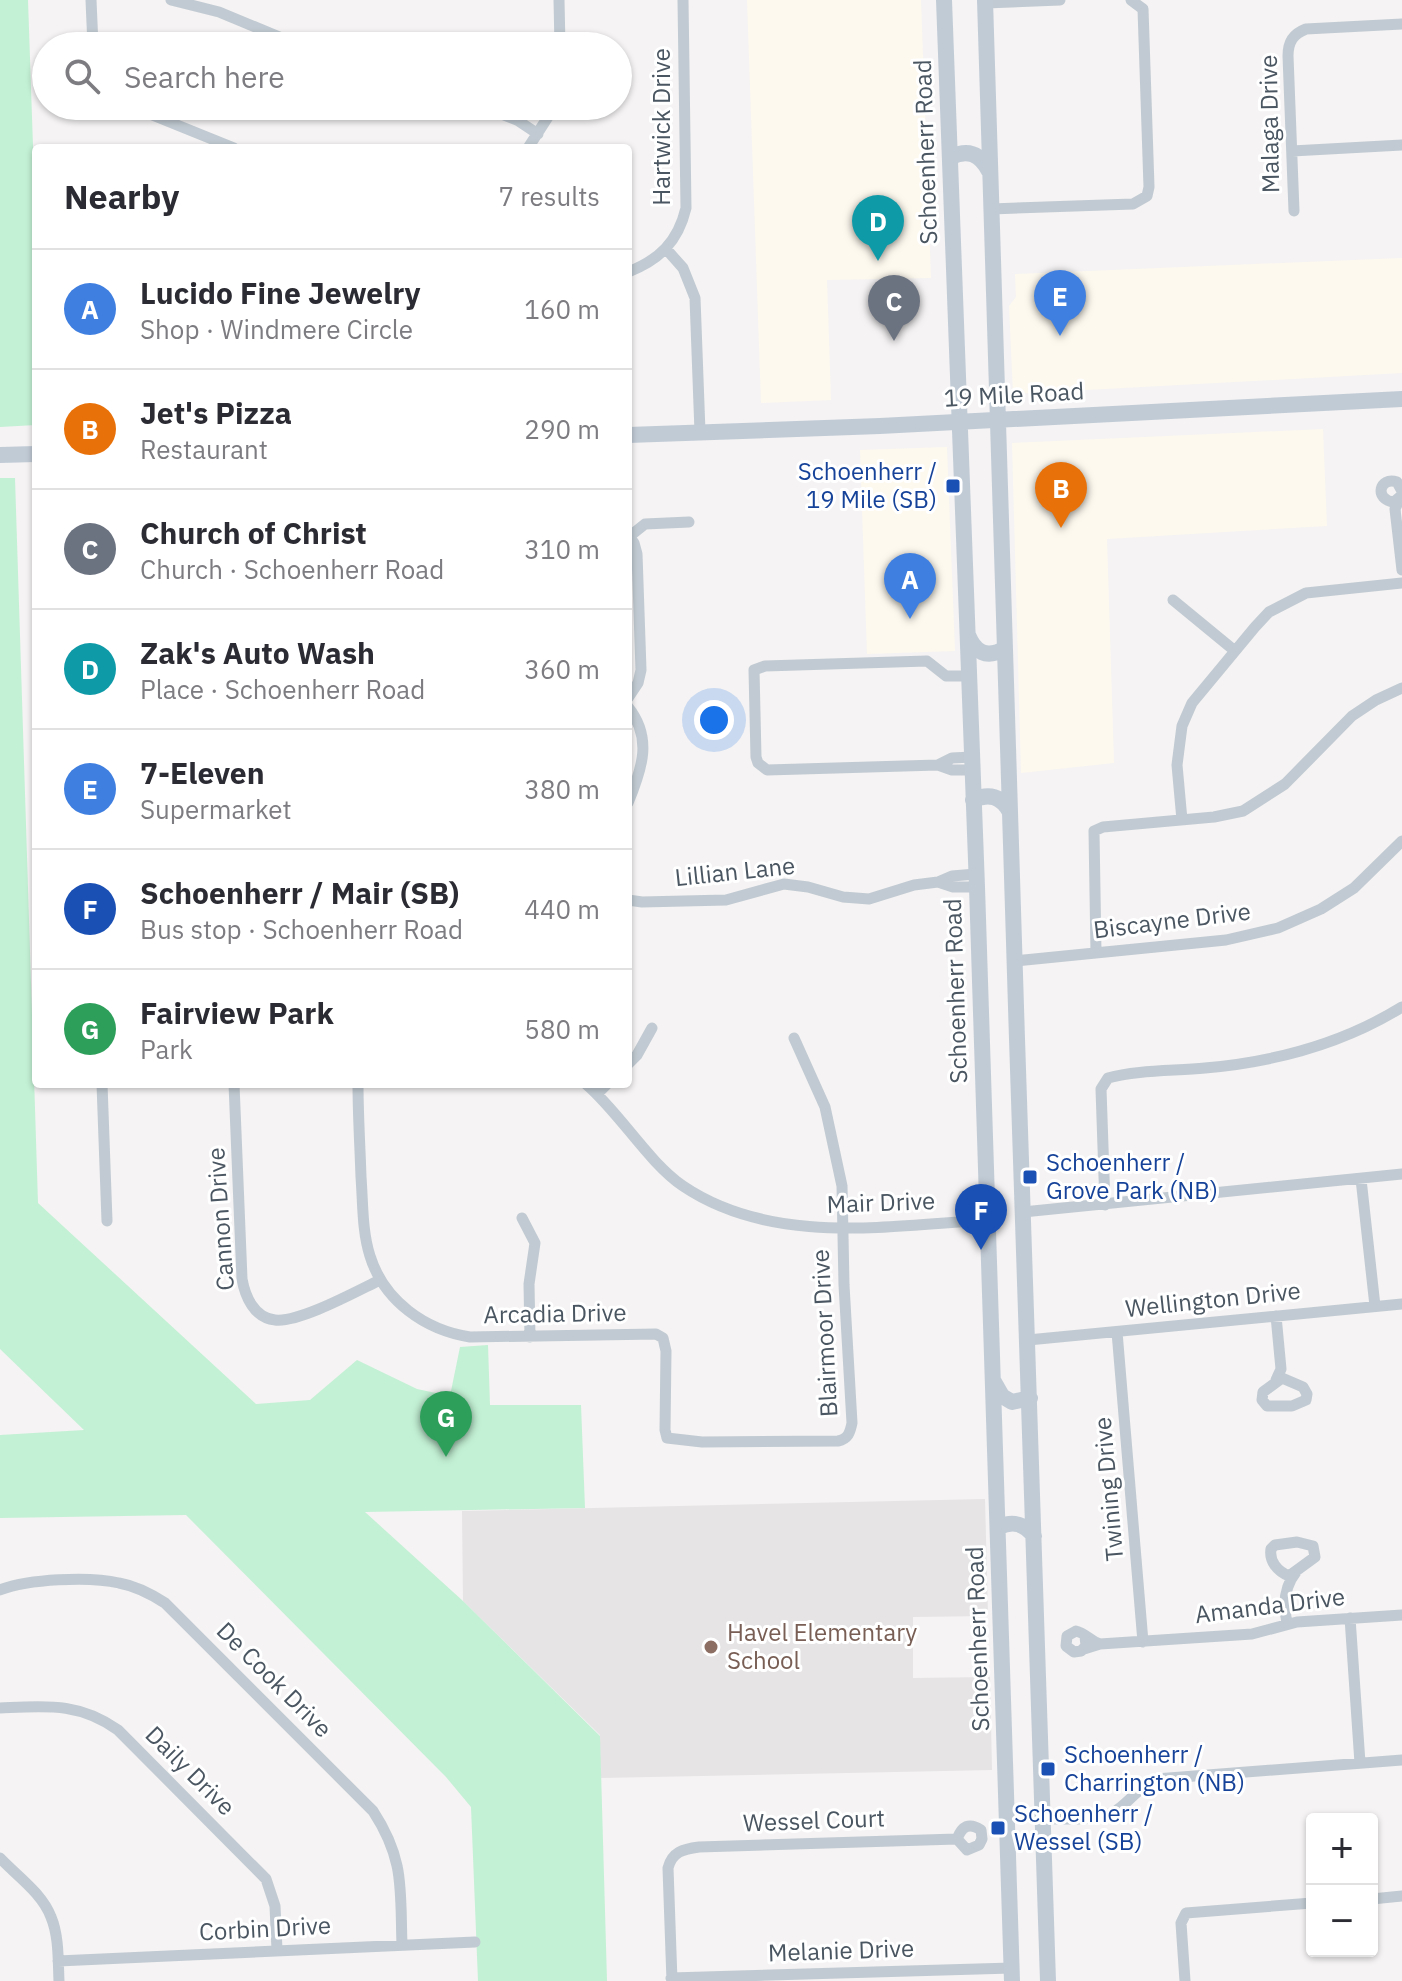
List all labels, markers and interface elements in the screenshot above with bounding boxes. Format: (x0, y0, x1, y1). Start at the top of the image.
search box (32, 32, 632, 120)
street label: Hartwick Drive (645, 48, 677, 206)
icon: search (60, 54, 104, 98)
street label: Malaga Drive (1252, 55, 1286, 194)
text: Search here (124, 57, 285, 96)
street label: Schoenherr Road (906, 59, 944, 245)
text: Nearby (64, 174, 179, 218)
text: 7 results (498, 179, 600, 213)
pin: D (852, 195, 904, 261)
pin: E (1034, 270, 1086, 336)
text: Lucido Fine Jewelry (140, 273, 421, 312)
pin: C (868, 275, 920, 341)
text: A (81, 292, 99, 326)
text: 160 m (524, 292, 600, 326)
text: Shop · Windmere Circle (140, 312, 413, 346)
street label: 19 Mile Road (943, 374, 1085, 414)
text: Jet's Pizza (140, 393, 292, 432)
text: B (81, 412, 99, 446)
text: 290 m (524, 412, 600, 446)
text: Restaurant (140, 432, 268, 466)
place label: Schoenherr / 19 Mile (SB) (798, 455, 937, 515)
pin: B (1035, 462, 1087, 528)
marker: Schoenherr / 19 Mile (SB) (944, 477, 962, 495)
text: Church of Christ (140, 513, 367, 552)
text: C (82, 532, 98, 566)
text: 310 m (524, 532, 600, 566)
text: Church · Schoenherr Road (140, 552, 444, 586)
pin: A (884, 553, 936, 619)
text: Zak's Auto Wash (140, 633, 375, 672)
text: D (81, 652, 99, 686)
text: 360 m (524, 652, 600, 686)
text: Place · Schoenherr Road (140, 672, 425, 706)
your location (694, 700, 734, 740)
text: 7-Eleven (140, 753, 265, 792)
text: E (82, 772, 98, 806)
text: 380 m (524, 772, 600, 806)
text: Supermarket (140, 792, 292, 826)
street label: Lillian Lane (673, 849, 797, 893)
text: Schoenherr / Mair (SB) (140, 873, 459, 912)
text: F (82, 892, 98, 926)
text: 440 m (524, 892, 600, 926)
street label: Biscayne Drive (1091, 894, 1252, 946)
street label: Schoenherr Road (936, 898, 974, 1084)
text: Bus stop · Schoenherr Road (140, 912, 463, 946)
text: Fairview Park (140, 993, 334, 1032)
text: G (81, 1012, 99, 1046)
text: 580 m (524, 1012, 600, 1046)
text: Park (140, 1032, 193, 1066)
street label: Cannon Drive (199, 1146, 241, 1292)
place label: Schoenherr / Grove Park (NB) (1046, 1146, 1218, 1206)
marker: Schoenherr / Grove Park (NB) (1021, 1168, 1039, 1186)
street label: Mair Drive (826, 1184, 936, 1220)
pin: F (955, 1184, 1007, 1250)
street label: Blairmoor Drive (804, 1248, 844, 1418)
street label: Wellington Drive (1124, 1274, 1302, 1324)
street label: Arcadia Drive (483, 1296, 627, 1330)
pin: G (420, 1391, 472, 1457)
street label: Twining Drive (1086, 1416, 1130, 1562)
street label: Schoenherr Road (958, 1546, 996, 1732)
street label: Amanda Drive (1193, 1580, 1347, 1630)
street label: De Cook Drive (210, 1615, 339, 1744)
place label: Havel Elementary School (727, 1616, 917, 1676)
marker: Havel Elementary School (702, 1638, 720, 1656)
street label: Daily Drive (139, 1718, 243, 1822)
place label: Schoenherr / Charrington (NB) (1064, 1738, 1245, 1798)
marker: Schoenherr / Charrington (NB) (1039, 1760, 1057, 1778)
place label: Schoenherr / Wessel (SB) (1014, 1797, 1153, 1857)
street label: Wessel Court (742, 1802, 886, 1838)
map controls (1306, 1813, 1378, 1957)
button: + (1306, 1813, 1378, 1885)
marker: Schoenherr / Wessel (SB) (989, 1819, 1007, 1837)
button: − (1306, 1885, 1378, 1957)
street label: Corbin Drive (198, 1909, 332, 1947)
street label: Melanie Drive (767, 1931, 915, 1969)

